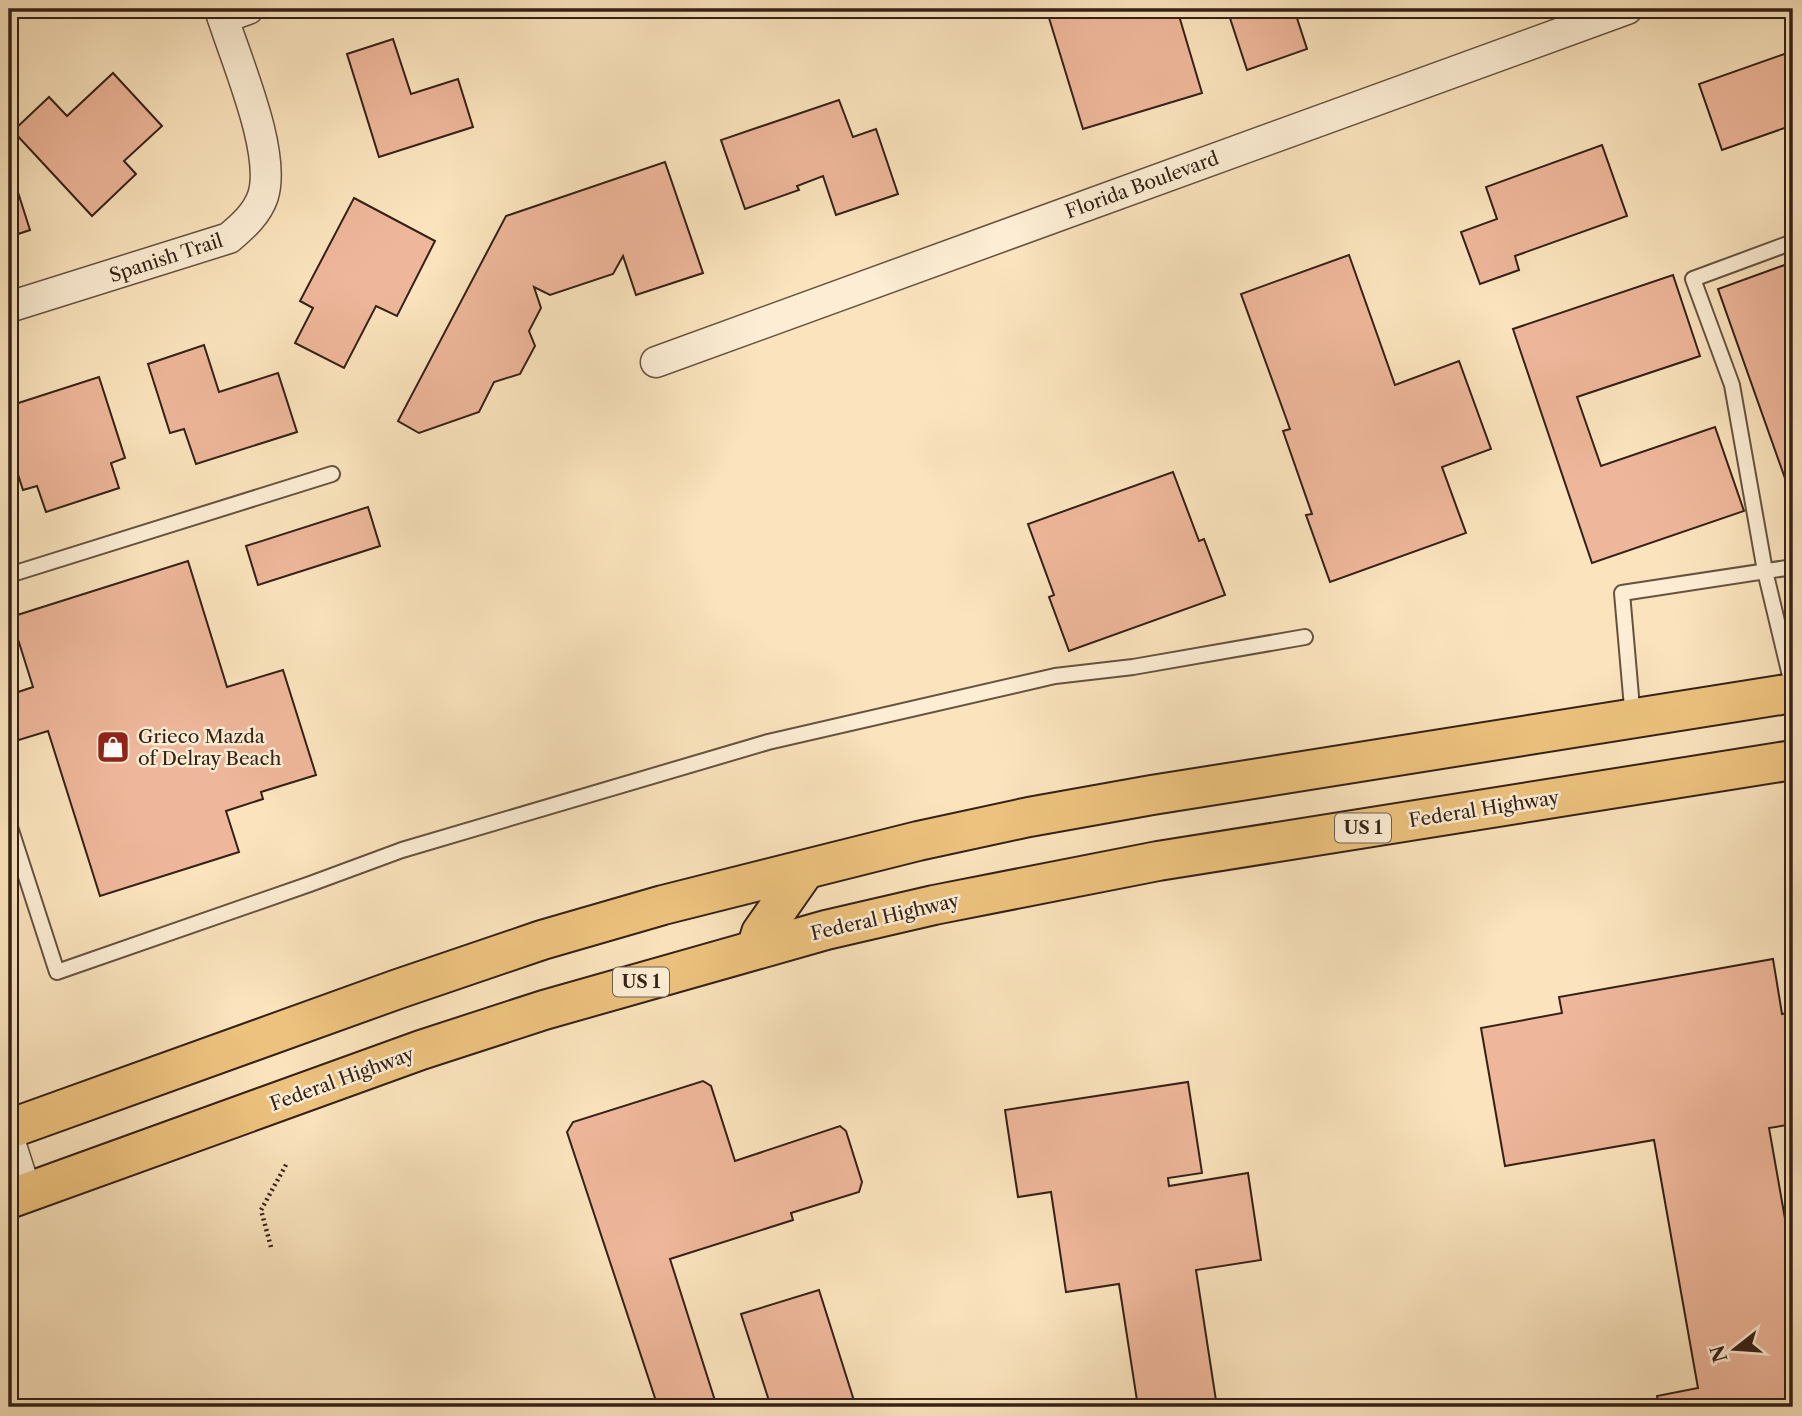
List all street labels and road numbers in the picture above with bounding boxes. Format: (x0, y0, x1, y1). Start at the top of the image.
street label: Florida Boulevard (1062, 146, 1222, 223)
street label: Spanish Trail (106, 229, 226, 287)
street label: Federal Highway (1407, 786, 1561, 832)
road number: US 1 (1335, 814, 1391, 842)
street label: Federal Highway (808, 889, 962, 945)
road number: US 1 (613, 967, 669, 996)
street label: Federal Highway (267, 1042, 418, 1116)

